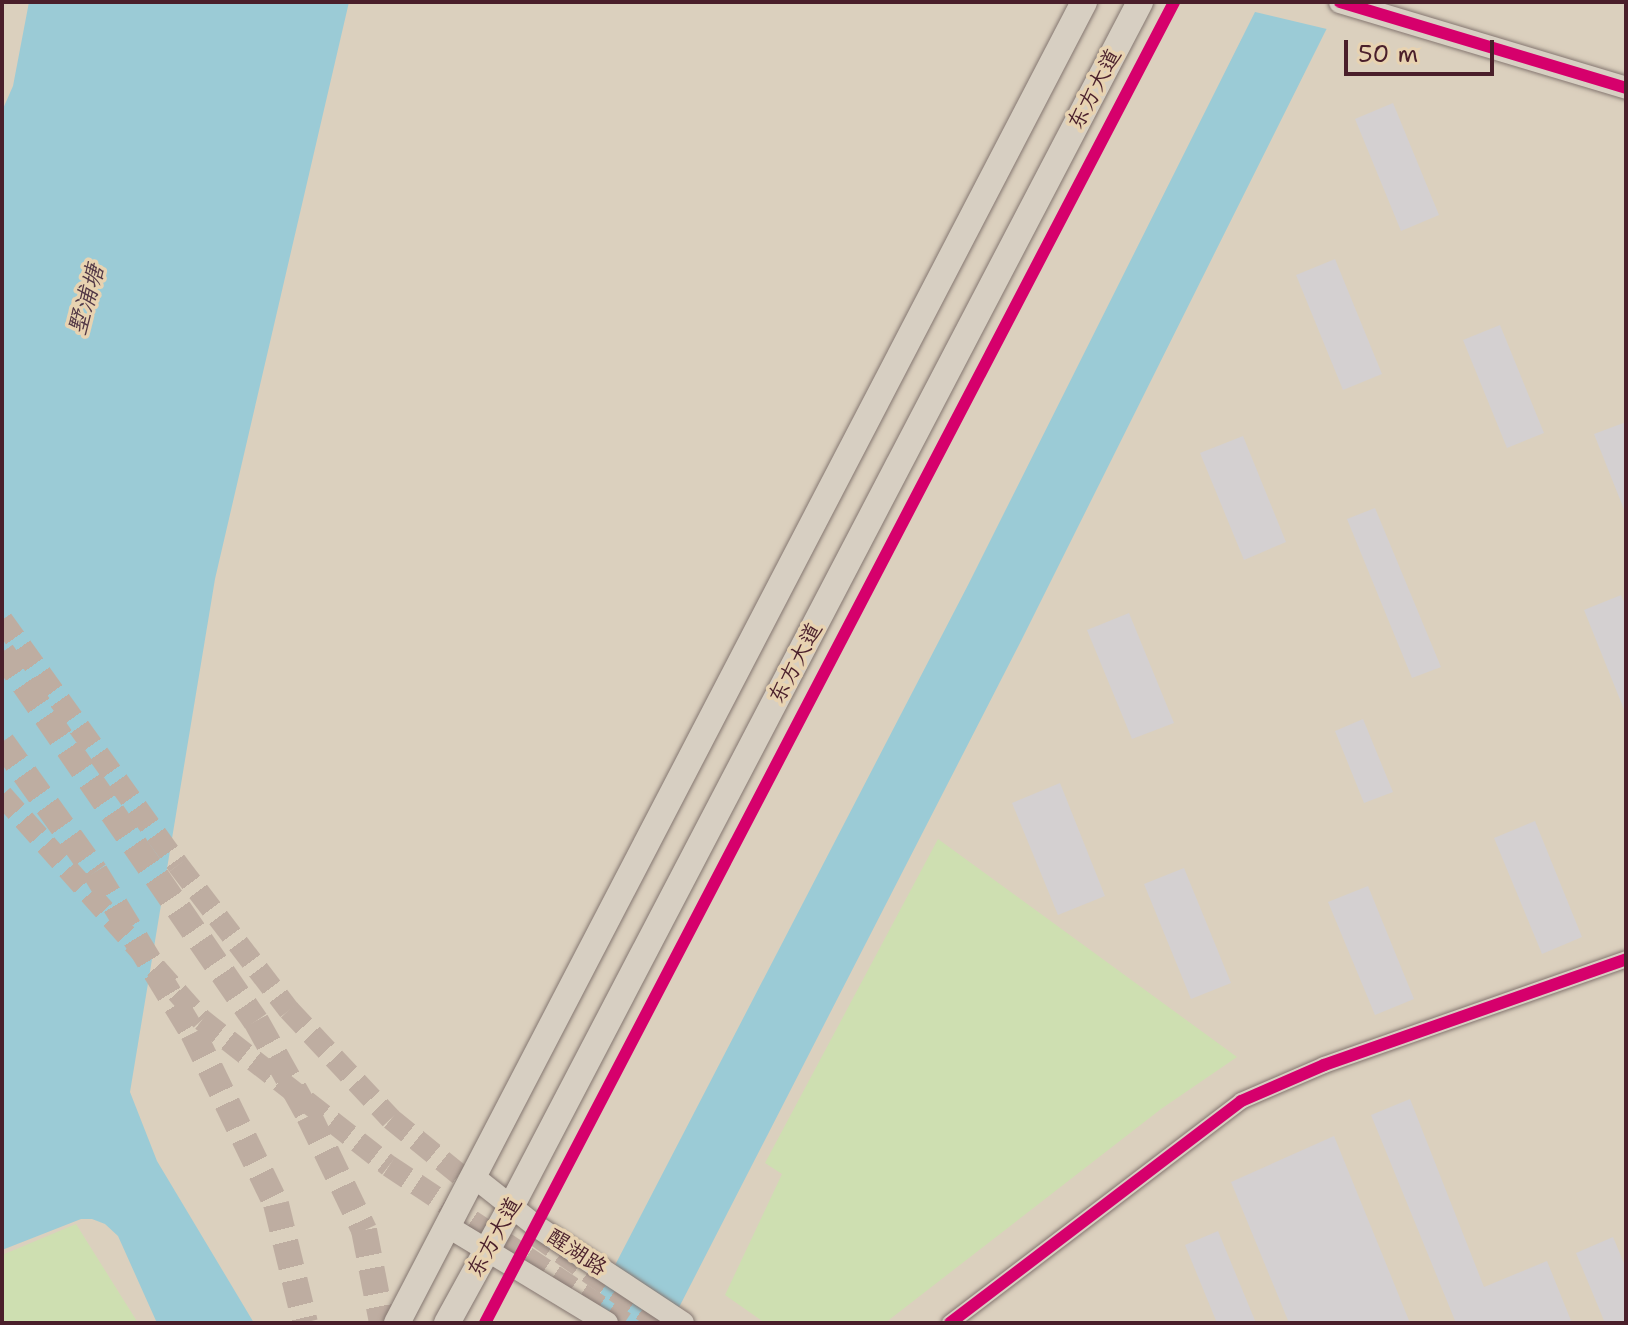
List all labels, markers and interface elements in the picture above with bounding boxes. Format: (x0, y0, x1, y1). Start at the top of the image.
scale bar (1348, 24, 1498, 74)
text: 50 m (1358, 38, 1418, 70)
street label: 东方大道 (1062, 44, 1126, 134)
water label: 墅浦塘 (63, 261, 111, 339)
street label: 东方大道 (763, 618, 827, 708)
street label: 东方大道 (461, 1192, 527, 1282)
street label: 醒湖路 (542, 1223, 612, 1281)

